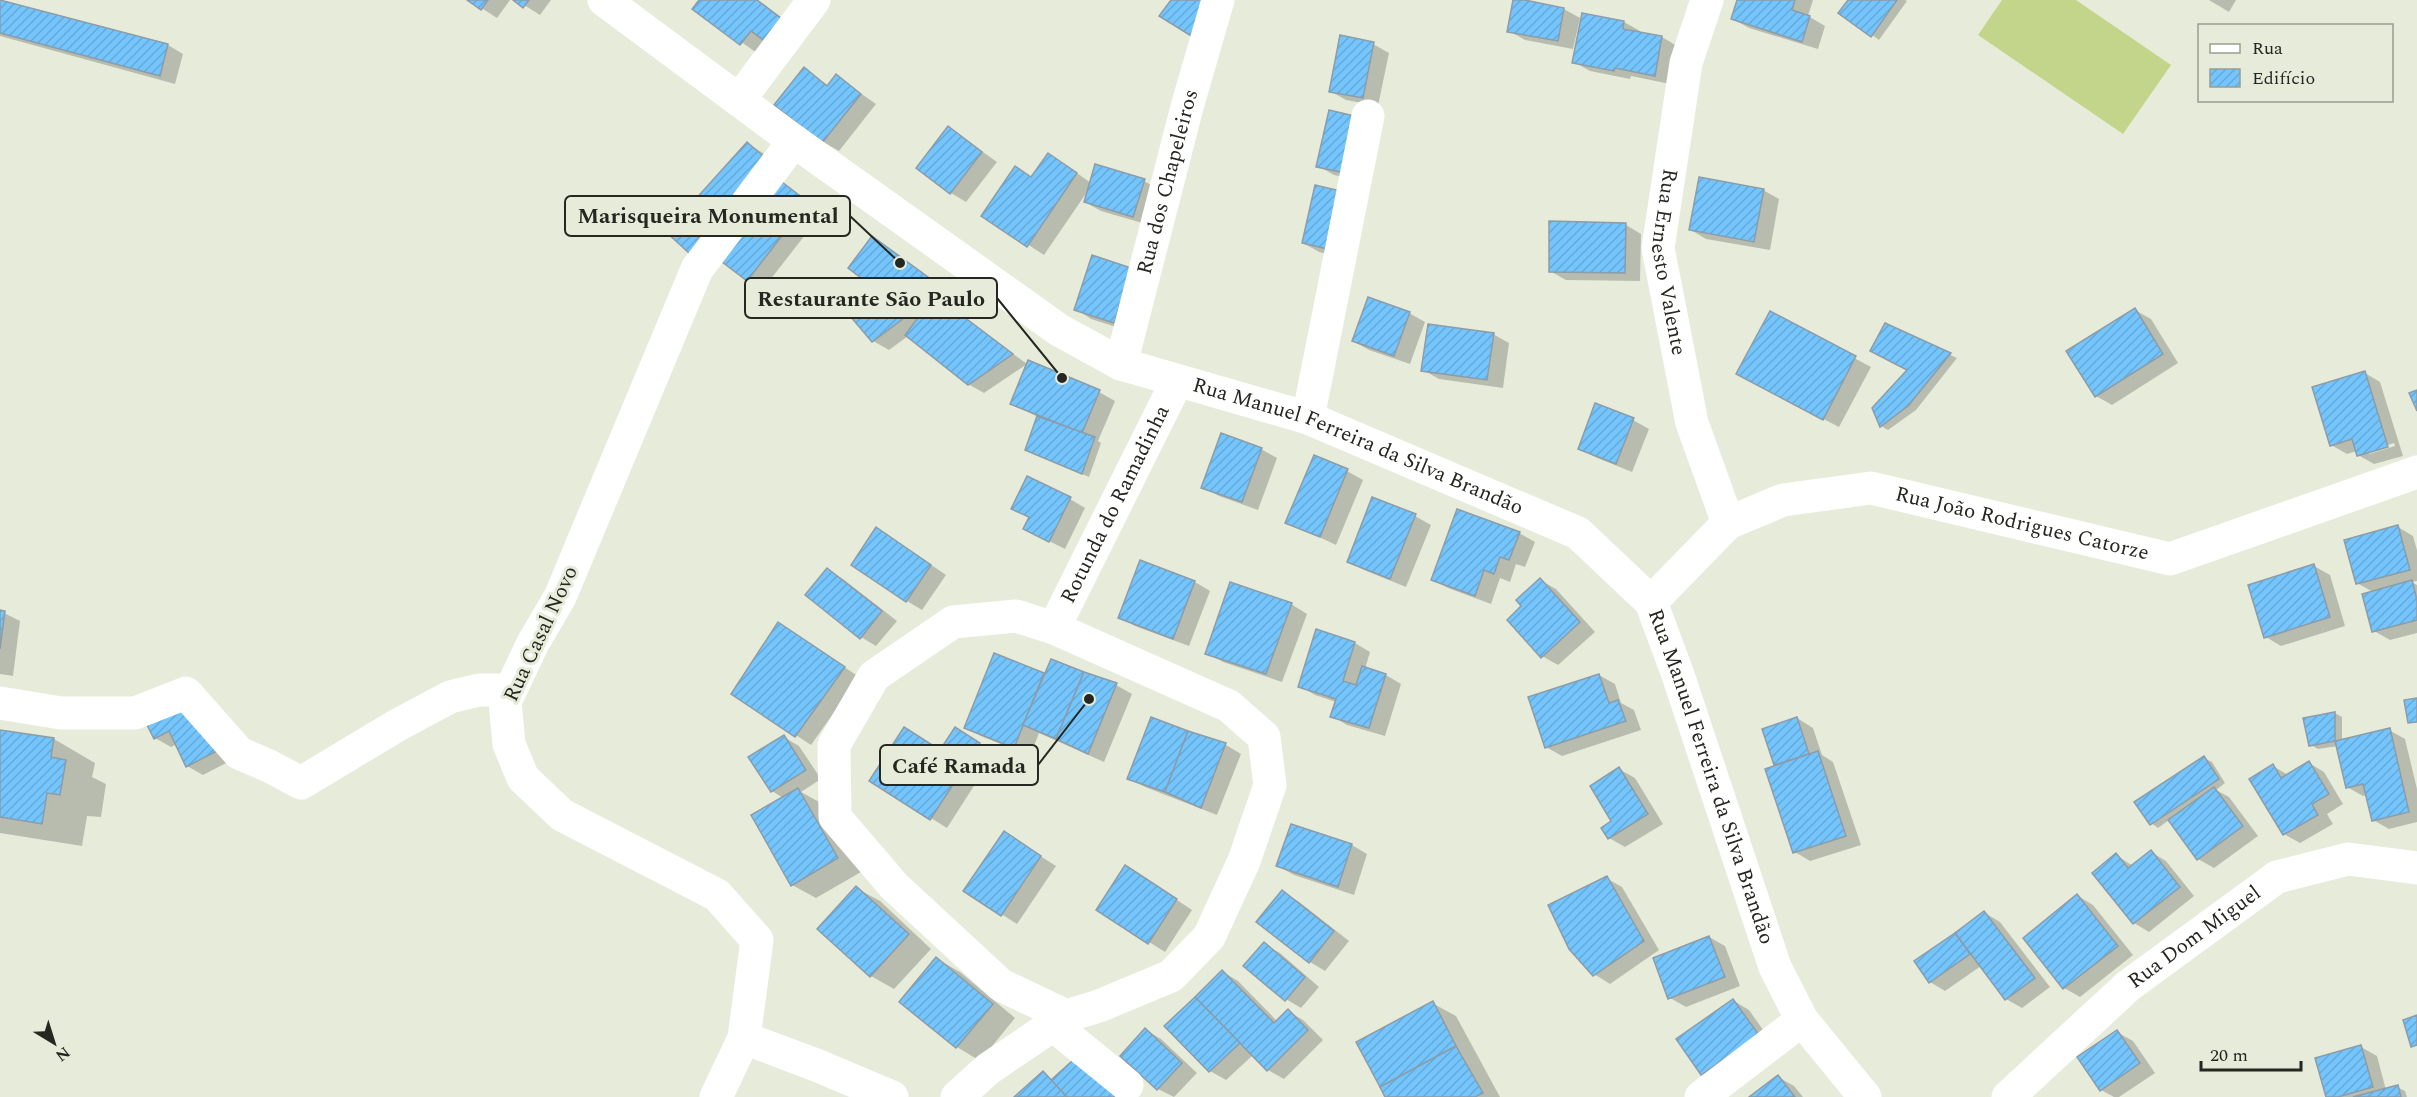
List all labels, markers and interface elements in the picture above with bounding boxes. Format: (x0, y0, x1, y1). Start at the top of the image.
legend (2198, 24, 2393, 102)
text: Rua (2252, 35, 2283, 62)
text: Edifício (2252, 65, 2315, 92)
street label: Rua dos Chapeleiros (1129, 86, 1207, 278)
street label: Rua Ernesto Valente (1641, 166, 1695, 358)
callout: Marisqueira Monumental (565, 196, 850, 236)
text: Marisqueira Monumental (577, 200, 839, 233)
callout: Restaurante São Paulo (745, 278, 997, 318)
text: Restaurante São Paulo (757, 283, 985, 316)
street label: Rua Manuel Ferreira da Silva Brandão (1189, 369, 1528, 524)
street label: Rotunda do Ramadinha (1053, 399, 1179, 609)
street label: Rua João Rodrigues Catorze (1892, 478, 2152, 569)
street label: Rua Casal Novo (495, 561, 587, 707)
street label: Rua Manuel Ferreira da Silva Brandão (1639, 604, 1782, 949)
callout: Café Ramada (880, 745, 1038, 785)
text: Café Ramada (892, 750, 1027, 783)
street label: Rua Dom Miguel (2121, 878, 2268, 997)
north arrow (24, 1013, 84, 1073)
scale bar (2201, 1034, 2302, 1072)
text: N (50, 1041, 75, 1068)
text: 20 m (2210, 1042, 2248, 1069)

